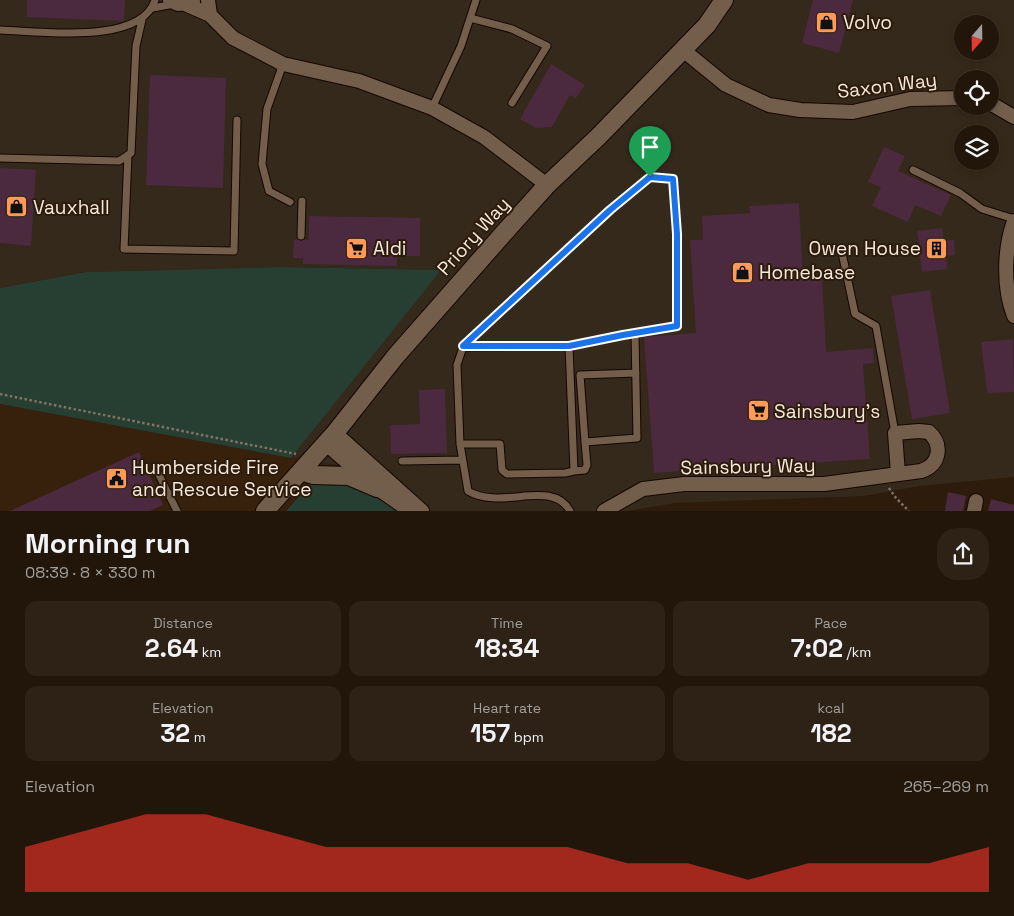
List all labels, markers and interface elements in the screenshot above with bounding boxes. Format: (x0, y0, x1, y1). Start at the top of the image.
shop icon: Volvo (815, 10, 839, 34)
place label: Volvo (843, 10, 892, 35)
north arrow (954, 15, 999, 60)
map controls (954, 15, 999, 170)
street label: Saxon Way (836, 67, 938, 104)
button: locate (954, 70, 999, 115)
button: layers (954, 125, 999, 170)
pin (629, 126, 671, 177)
icon: arrive (636, 133, 664, 161)
street label: Priory Way (432, 192, 515, 281)
shop icon: Vauxhall (5, 195, 29, 219)
place label: Vauxhall (33, 195, 110, 220)
supermarket icon: Aldi (345, 236, 369, 260)
place label: Aldi (373, 236, 407, 261)
place label: Owen House (808, 236, 921, 261)
building icon: Owen House (925, 236, 949, 260)
shop icon: Homebase (731, 260, 755, 284)
place label: Homebase (759, 260, 855, 285)
supermarket icon: Sainsbury's (746, 399, 770, 423)
place label: Sainsbury's (774, 399, 880, 424)
street label: Sainsbury Way (680, 453, 816, 480)
place label: Humberside Fire and Rescue Service (132, 455, 312, 502)
public building icon: Humberside Fire and Rescue Service (104, 466, 128, 490)
text: Morning run (25, 525, 190, 561)
button: share (937, 528, 989, 580)
text: 08:39 · 8 × 330 m (25, 562, 156, 583)
text: Distance (153, 614, 213, 632)
text: Time (491, 614, 523, 632)
text: Pace (815, 614, 847, 632)
text: 2.64 (145, 632, 198, 664)
text: 18:34 (475, 632, 539, 664)
text: 7:02 (791, 632, 843, 664)
text: km (198, 643, 221, 661)
text: /km (843, 643, 871, 661)
text: Elevation (152, 699, 214, 717)
text: Heart rate (473, 699, 541, 717)
text: kcal (817, 699, 845, 717)
text: 32 (160, 717, 190, 749)
text: 157 (470, 717, 510, 749)
text: 182 (810, 717, 852, 749)
text: m (190, 728, 206, 746)
text: bpm (510, 728, 544, 746)
text: Elevation (25, 776, 95, 797)
text: 265–269 m (903, 776, 989, 797)

